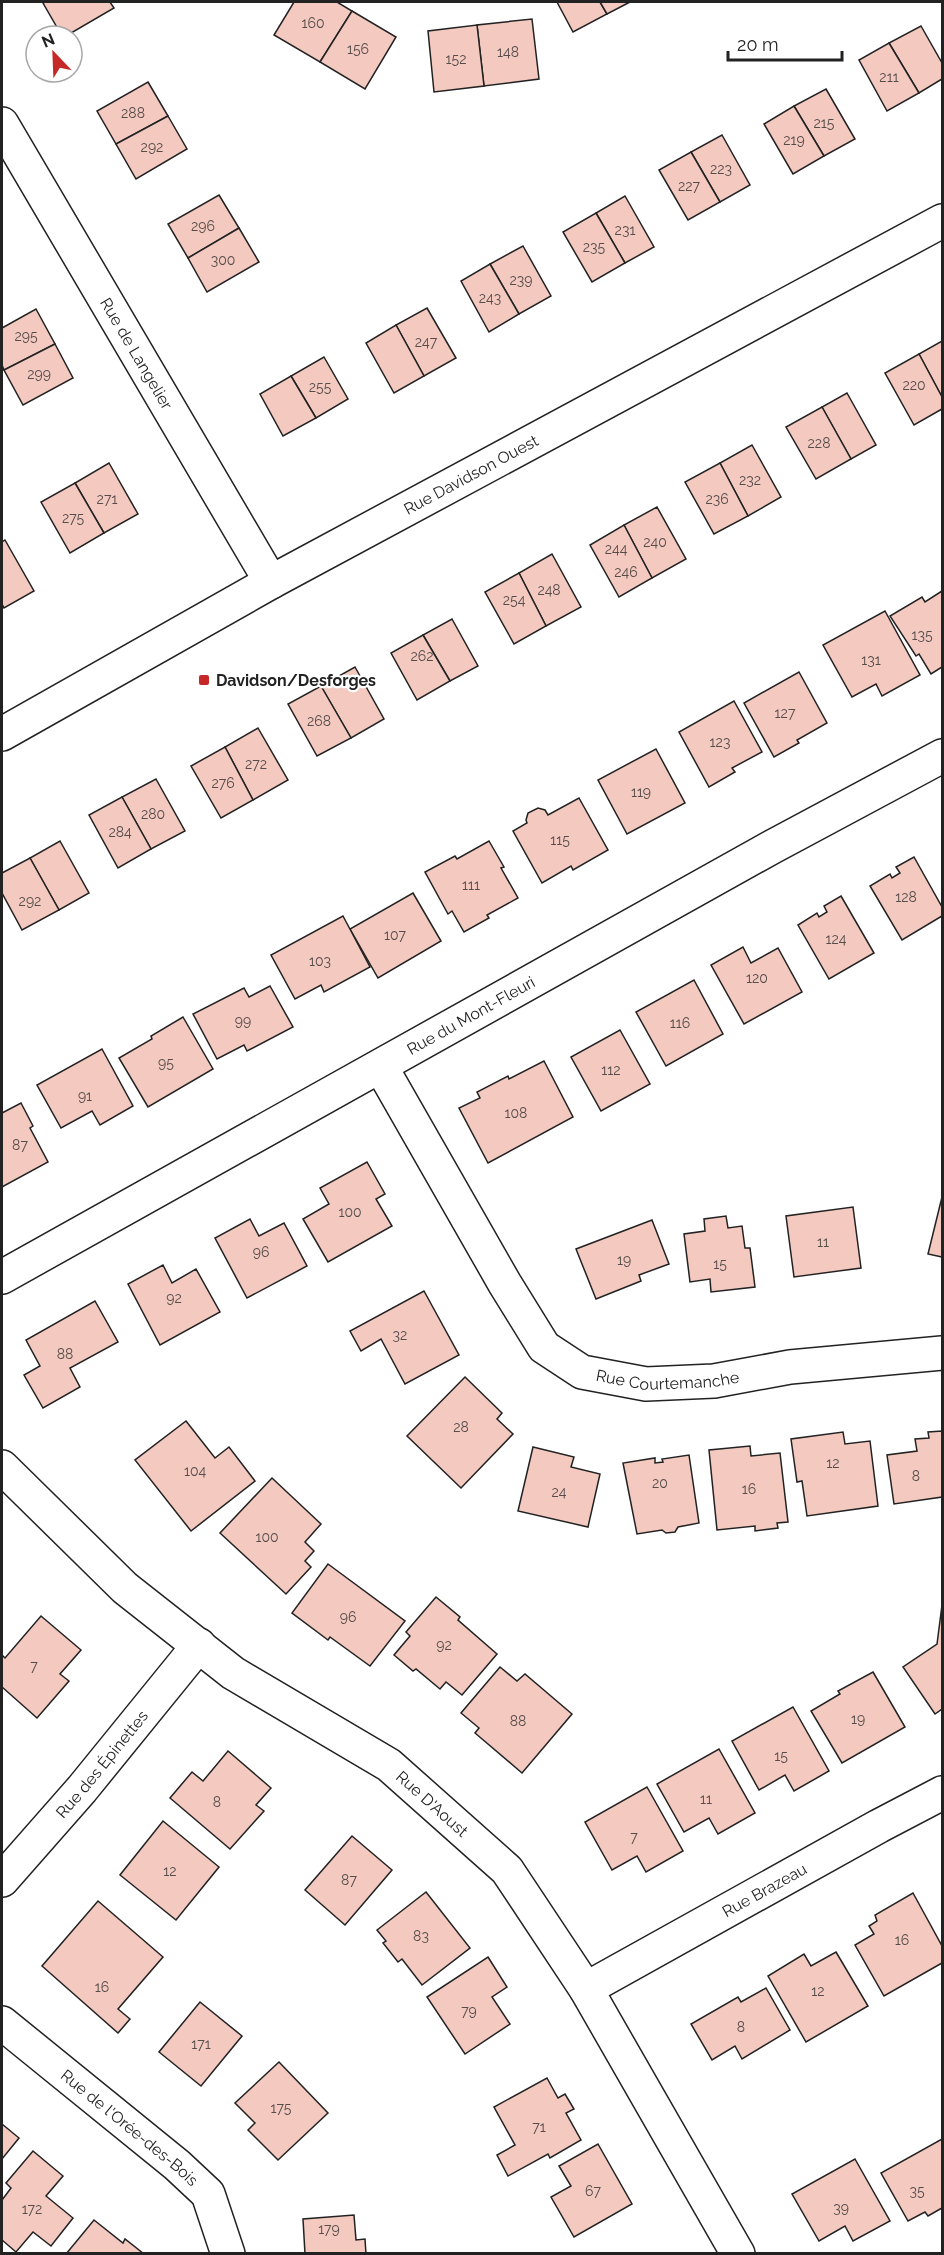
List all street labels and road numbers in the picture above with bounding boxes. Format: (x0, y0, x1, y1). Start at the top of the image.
street label: Rue de Langelier (96, 294, 177, 413)
street label: Rue Davidson Ouest (401, 431, 542, 519)
street label: Rue du Mont-Fleuri (404, 972, 538, 1059)
street label: Rue Courtemanche (594, 1366, 741, 1394)
street label: Rue des Épinettes (52, 1706, 152, 1822)
street label: Rue D'Aoust (392, 1767, 472, 1841)
street label: Rue Brazeau (719, 1859, 810, 1921)
street label: Rue de l'Orée-des-Bois (57, 2066, 202, 2190)

